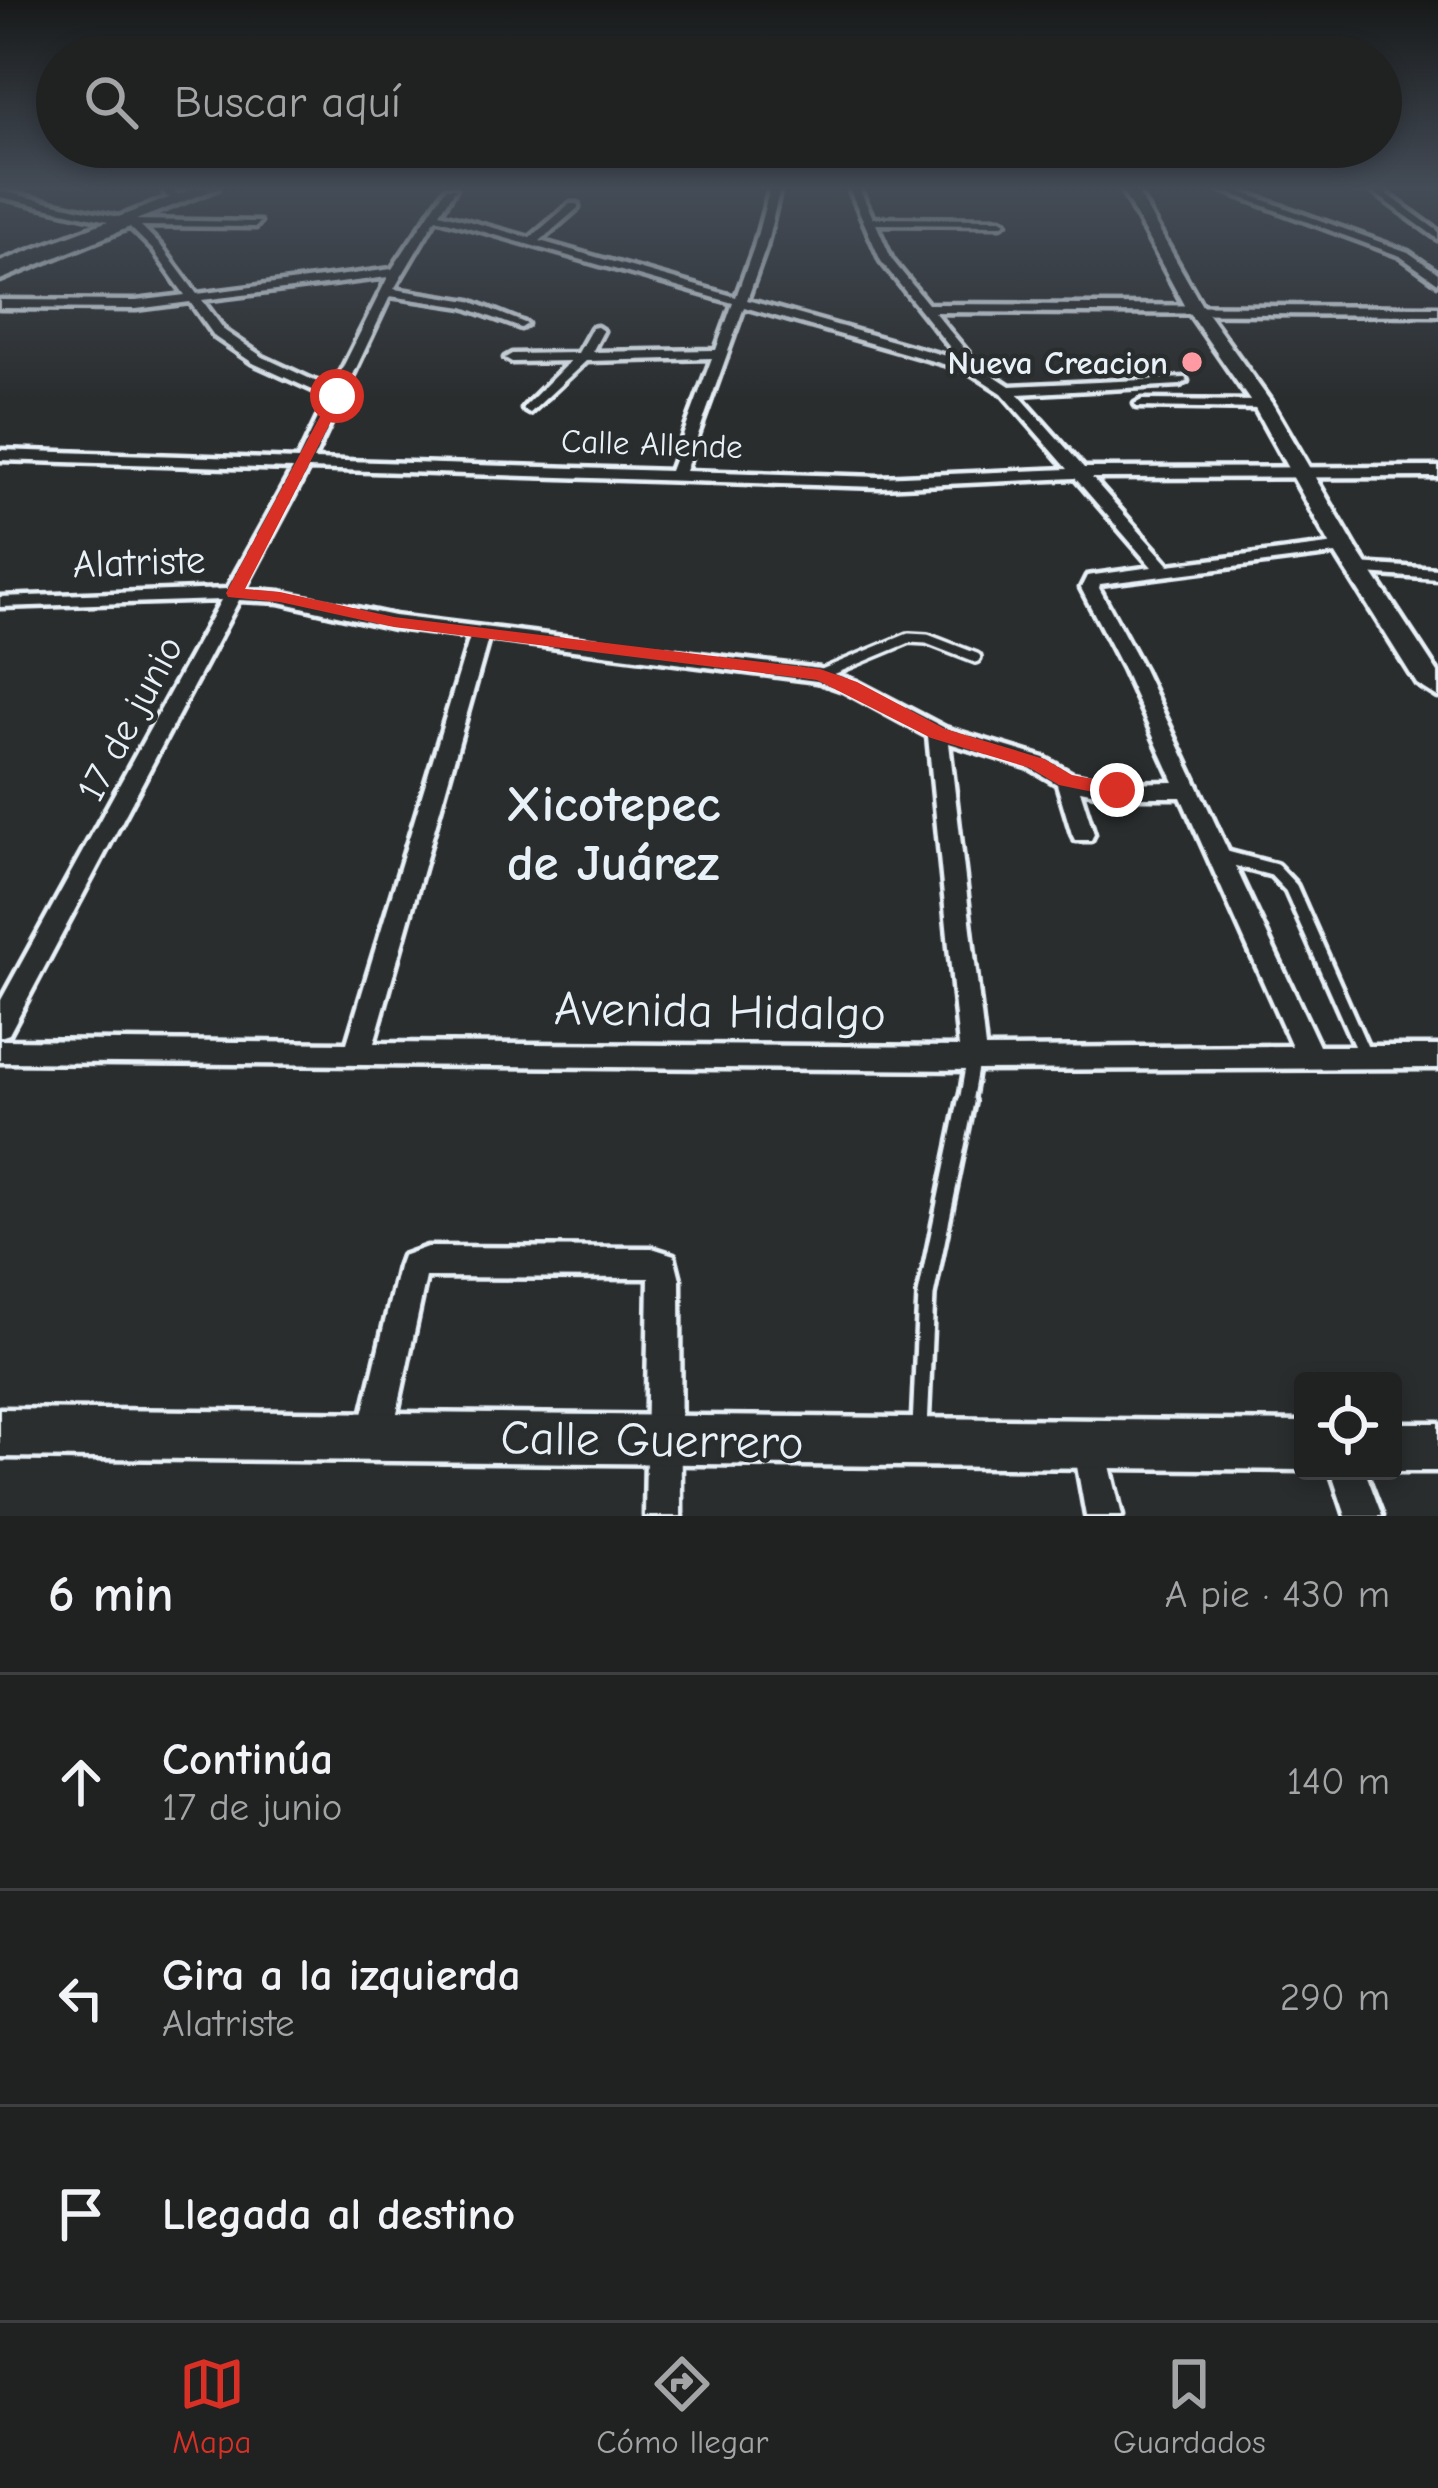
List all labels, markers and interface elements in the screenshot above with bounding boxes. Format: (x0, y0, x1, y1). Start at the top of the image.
search box (36, 36, 1402, 168)
icon: search (78, 69, 144, 135)
text: Buscar aquí (174, 76, 401, 128)
place label: Nueva Creacion (948, 344, 1168, 382)
marker: Nueva Creacion (1179, 349, 1205, 375)
route start (310, 369, 364, 423)
street label: Calle Allende (560, 422, 743, 466)
street label: Alatriste (72, 538, 206, 587)
street label: 17 de junio (68, 629, 193, 809)
route end (1090, 763, 1144, 817)
district label: Xicotepec de Juárez (506, 775, 720, 893)
street label: Avenida Hidalgo (554, 981, 886, 1042)
map controls (1294, 1372, 1402, 1480)
button: locate (1294, 1372, 1402, 1480)
street label: Calle Guerrero (500, 1410, 804, 1471)
text: 6 min (48, 1565, 174, 1624)
text: A pie · 430 m (1165, 1572, 1390, 1617)
text: Continúa (162, 1733, 333, 1785)
icon: ahead (48, 1749, 114, 1815)
text: 140 m (1287, 1759, 1390, 1804)
text: 17 de junio (162, 1785, 342, 1830)
text: Gira a la izquierda (162, 1949, 521, 2001)
icon: left (48, 1965, 114, 2031)
text: 290 m (1280, 1975, 1390, 2020)
text: Alatriste (162, 2001, 295, 2046)
icon: arrive (48, 2181, 114, 2247)
text: Llegada al destino (162, 2188, 515, 2240)
tab: Mapa (172, 2351, 252, 2461)
tab: Cómo llegar (596, 2351, 768, 2461)
tab: Guardados (1113, 2351, 1266, 2461)

